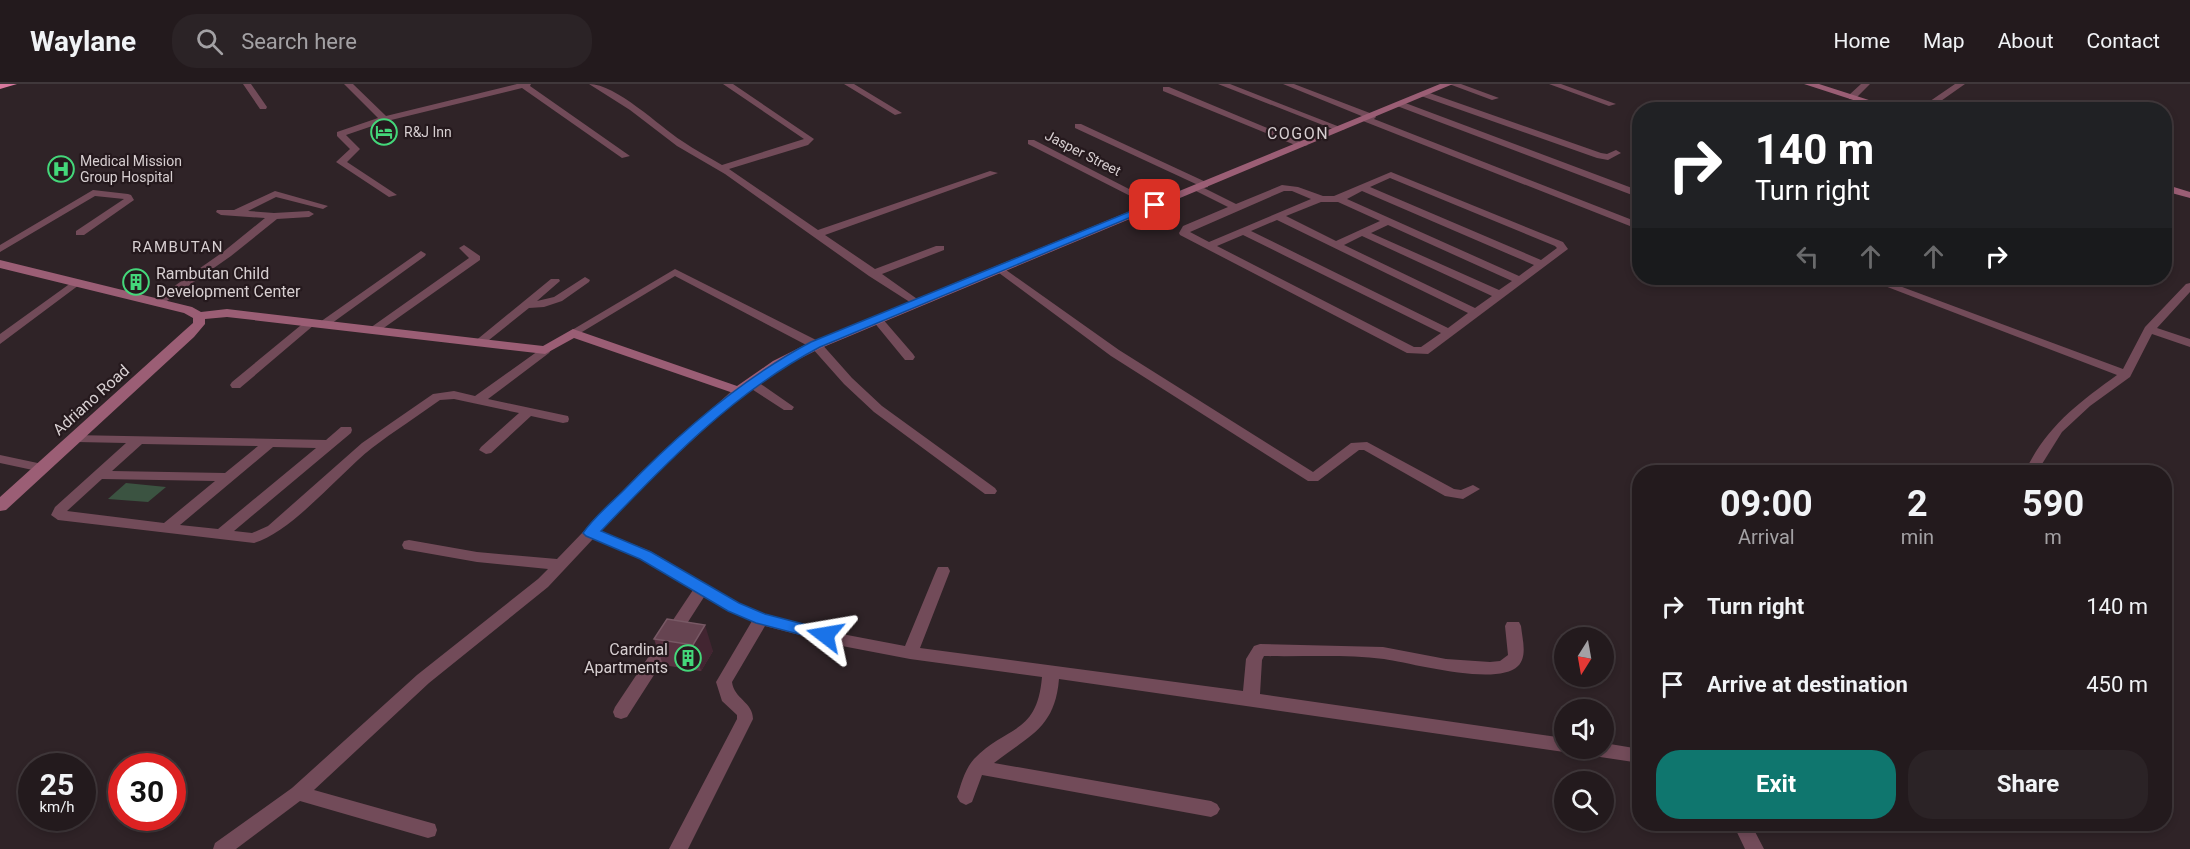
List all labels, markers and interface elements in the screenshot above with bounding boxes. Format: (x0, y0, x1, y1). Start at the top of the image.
search box (172, 14, 592, 68)
text: Waylane (30, 25, 136, 58)
icon: search (193, 25, 226, 58)
text: Search here (241, 29, 357, 54)
text: Home (1834, 29, 1890, 53)
text: Map (1923, 29, 1965, 53)
text: About (1998, 29, 2054, 53)
text: Contact (2087, 29, 2160, 53)
hotel icon: R&J Inn (369, 117, 399, 147)
place label: R&J Inn (404, 124, 452, 140)
district label: COGON (1267, 124, 1329, 143)
text: 140 m (1755, 125, 1874, 174)
icon: right (1656, 126, 1734, 204)
street label: Jasper Street (1042, 127, 1124, 179)
place label: Medical Mission Group Hospital (80, 153, 182, 185)
hospital icon: Medical Mission Group Hospital (46, 154, 76, 184)
text: Turn right (1755, 175, 1870, 207)
pin (1129, 179, 1180, 230)
icon: arrive (1138, 188, 1171, 221)
district label: RAMBUTAN (132, 238, 224, 256)
icon: left (1791, 240, 1824, 273)
icon: ahead (1854, 240, 1887, 273)
icon: ahead (1917, 240, 1950, 273)
icon: right (1980, 240, 2013, 273)
place label: Rambutan Child Development Center (156, 264, 301, 301)
building icon: Rambutan Child Development Center (121, 267, 151, 297)
street label: Adriano Road (49, 361, 133, 439)
text: 09:00 (1720, 483, 1813, 525)
text: 2 (1907, 483, 1928, 525)
text: 590 (2022, 483, 2084, 525)
text: Arrival (1738, 525, 1795, 549)
text: min (1901, 525, 1934, 549)
text: m (2044, 525, 2062, 549)
icon: right (1656, 590, 1689, 623)
text: Turn right (1707, 594, 1804, 619)
text: 140 m (2086, 594, 2148, 619)
position arrow (793, 603, 857, 667)
north arrow (1554, 627, 1614, 687)
map controls (1554, 627, 1614, 831)
place label: Cardinal Apartments (584, 640, 668, 677)
building icon: Cardinal Apartments (673, 643, 703, 673)
icon: arrive (1656, 668, 1689, 701)
text: Arrive at destination (1707, 672, 1908, 697)
text: 450 m (2086, 672, 2148, 697)
button: sound (1554, 699, 1614, 759)
button: Exit (1656, 750, 1896, 819)
button: Share (1908, 750, 2148, 819)
speed limit sign: 30 (108, 753, 186, 831)
text: 25 (40, 767, 74, 802)
button: search (1554, 771, 1614, 831)
text: km/h (39, 798, 75, 816)

